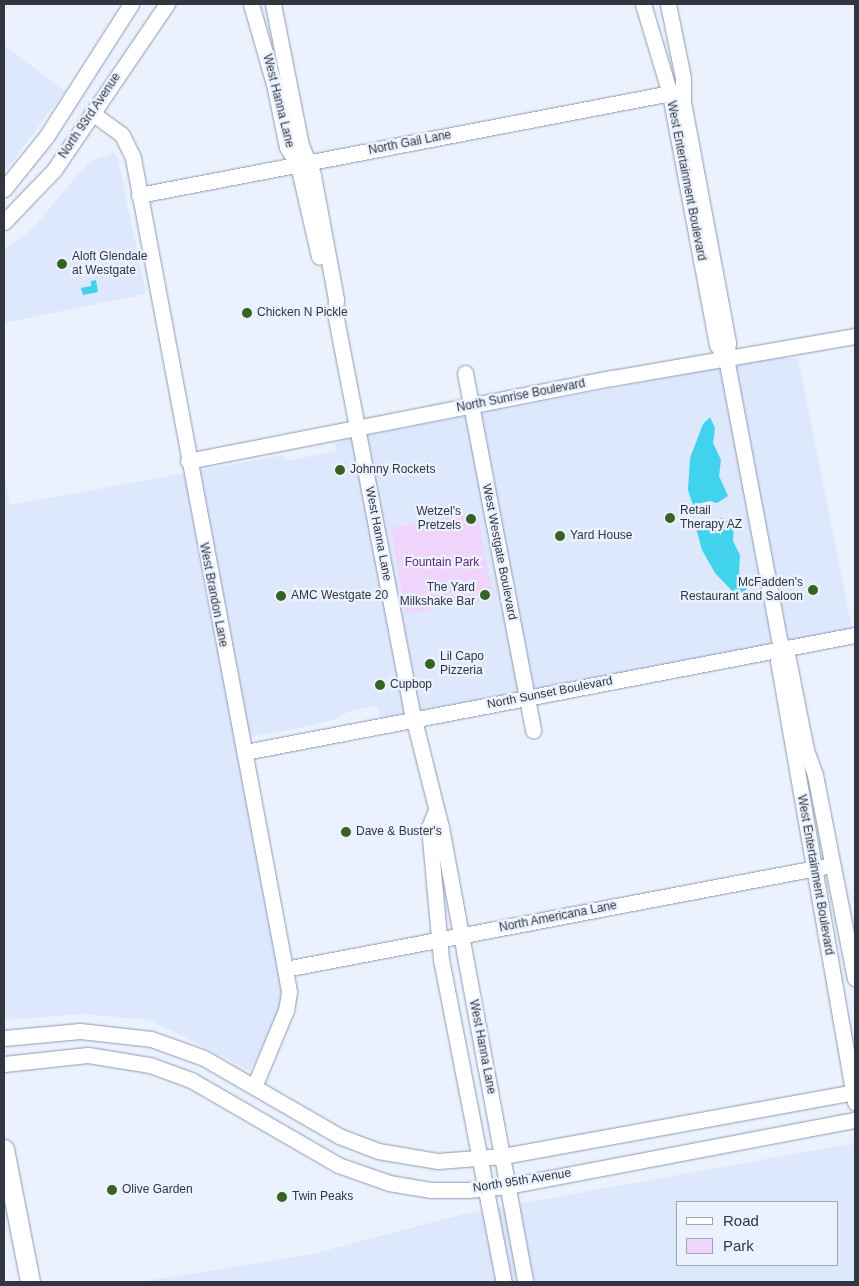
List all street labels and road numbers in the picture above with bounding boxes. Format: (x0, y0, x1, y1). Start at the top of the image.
street label: West Hanna Lane (259, 53, 297, 149)
street label: North 93rd Avenue (56, 70, 124, 162)
street label: West Entertainment Boulevard (663, 100, 709, 262)
street label: North Gail Lane (367, 128, 453, 158)
street label: North Sunrise Boulevard (455, 376, 587, 416)
street label: West Westgate Boulevard (479, 483, 519, 621)
street label: West Hanna Lane (362, 486, 394, 582)
street label: West Brandon Lane (196, 542, 230, 648)
street label: North Sunset Boulevard (486, 674, 614, 712)
street label: West Entertainment Boulevard (794, 794, 836, 956)
street label: North Americana Lane (498, 898, 618, 936)
street label: West Hanna Lane (466, 999, 498, 1095)
street label: North 95th Avenue (472, 1166, 572, 1196)

